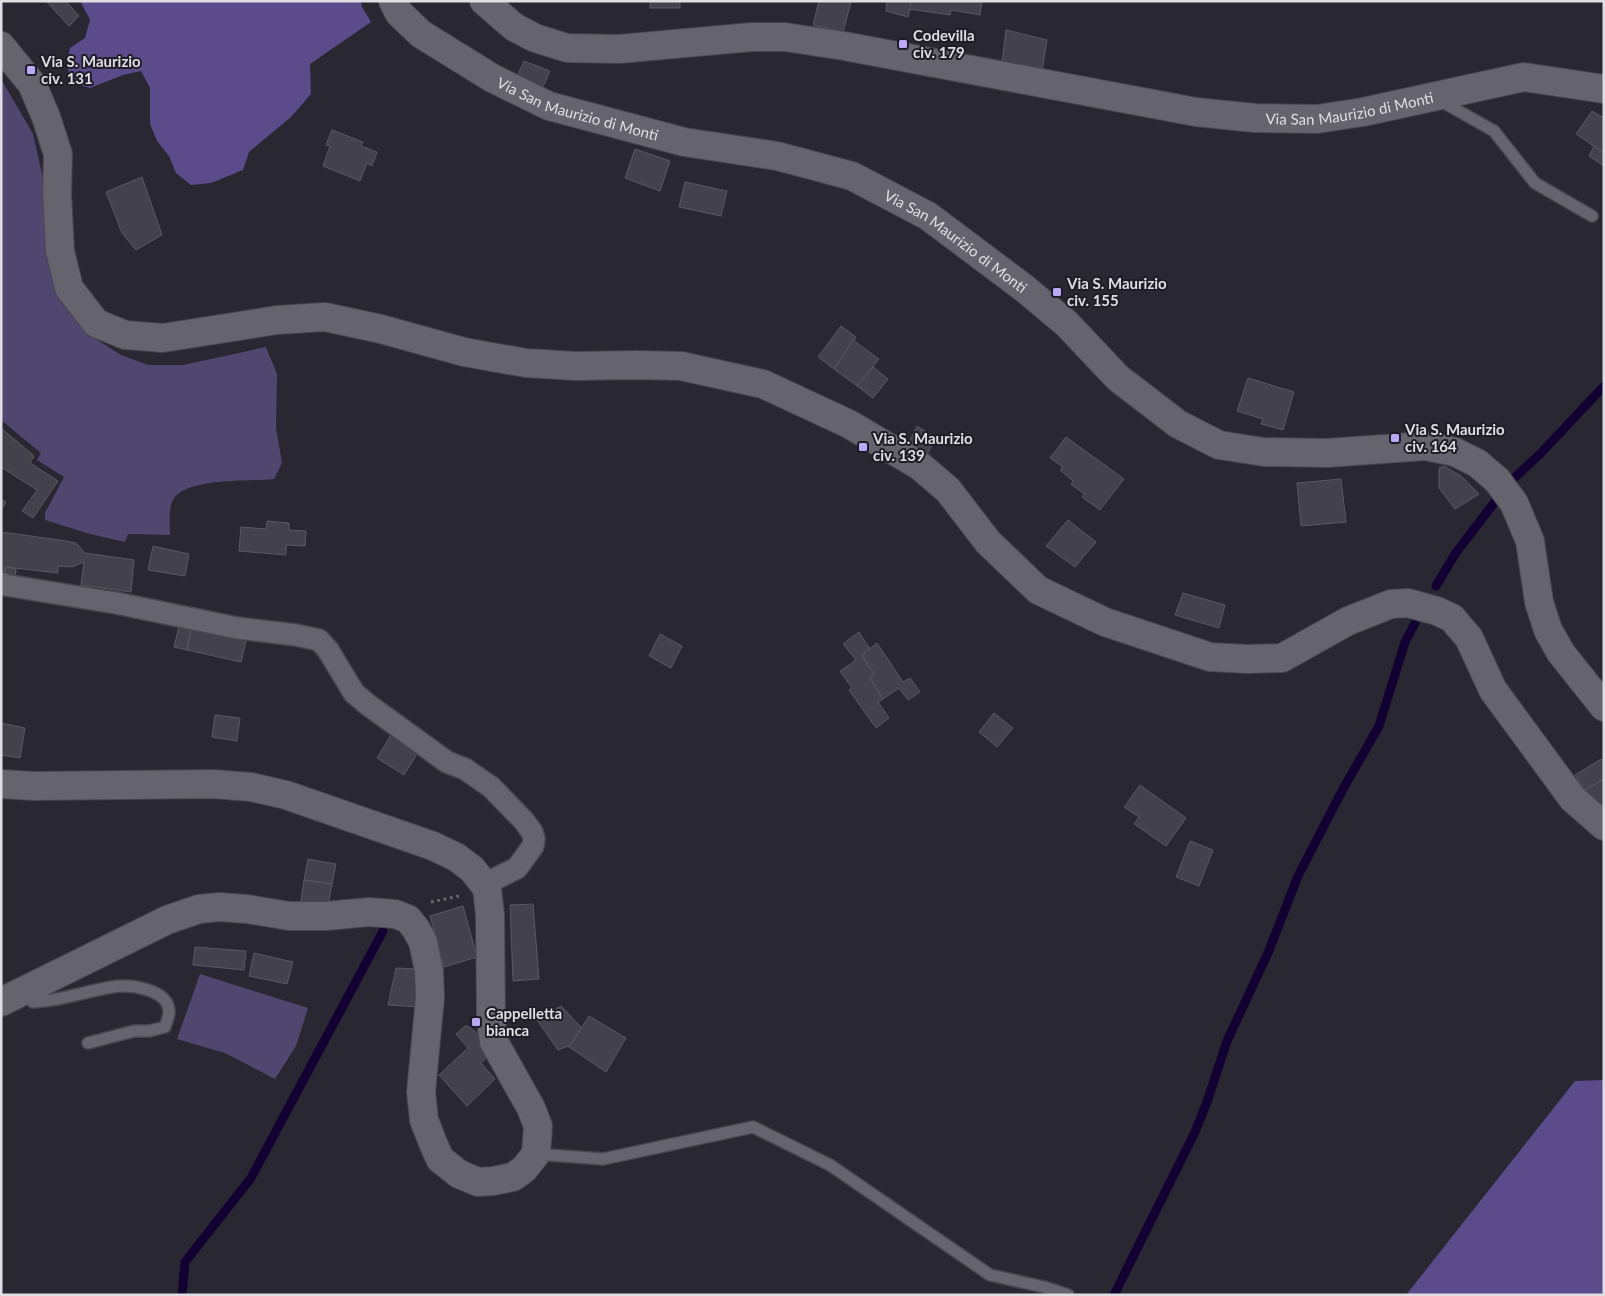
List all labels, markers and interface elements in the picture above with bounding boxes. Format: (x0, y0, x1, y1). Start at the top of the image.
place label: Codevilla civ. 179 (913, 26, 975, 61)
marker: Codevilla civ. 179 (897, 38, 909, 50)
place label: Via S. Maurizio civ. 131 (40, 52, 141, 87)
marker: Via S. Maurizio civ. 131 (25, 64, 37, 76)
street label: Via San Maurizio di Monti (494, 73, 661, 144)
street label: Via San Maurizio di Monti (1265, 88, 1435, 128)
street label: Via San Maurizio di Monti (881, 186, 1031, 296)
place label: Via S. Maurizio civ. 155 (1066, 274, 1167, 309)
marker: Via S. Maurizio civ. 155 (1051, 286, 1063, 298)
place label: Via S. Maurizio civ. 164 (1404, 420, 1505, 455)
place label: Via S. Maurizio civ. 139 (872, 429, 973, 464)
marker: Via S. Maurizio civ. 164 (1389, 432, 1401, 444)
marker: Via S. Maurizio civ. 139 (857, 441, 869, 453)
place label: Cappelletta bianca (486, 1004, 562, 1039)
marker: Cappelletta bianca (470, 1016, 482, 1028)

